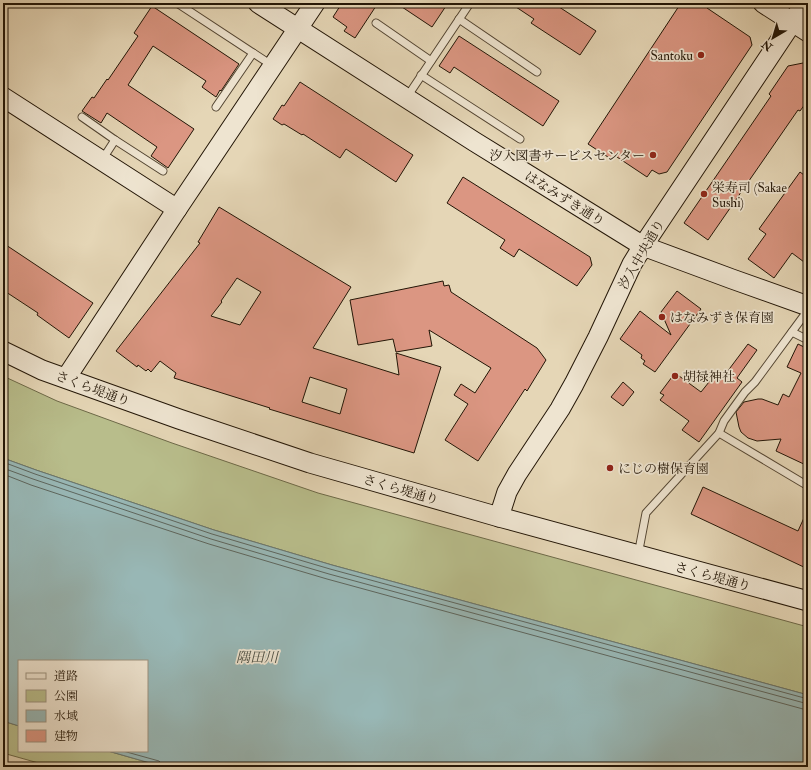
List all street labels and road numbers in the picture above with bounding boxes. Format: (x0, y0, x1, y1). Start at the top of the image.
street label: はなみずき通り (522, 168, 607, 230)
street label: 汐入中央通り (615, 217, 668, 292)
street label: さくら堤通り (53, 368, 132, 410)
street label: さくら堤通り (361, 472, 440, 508)
street label: さくら堤通り (673, 559, 752, 595)

